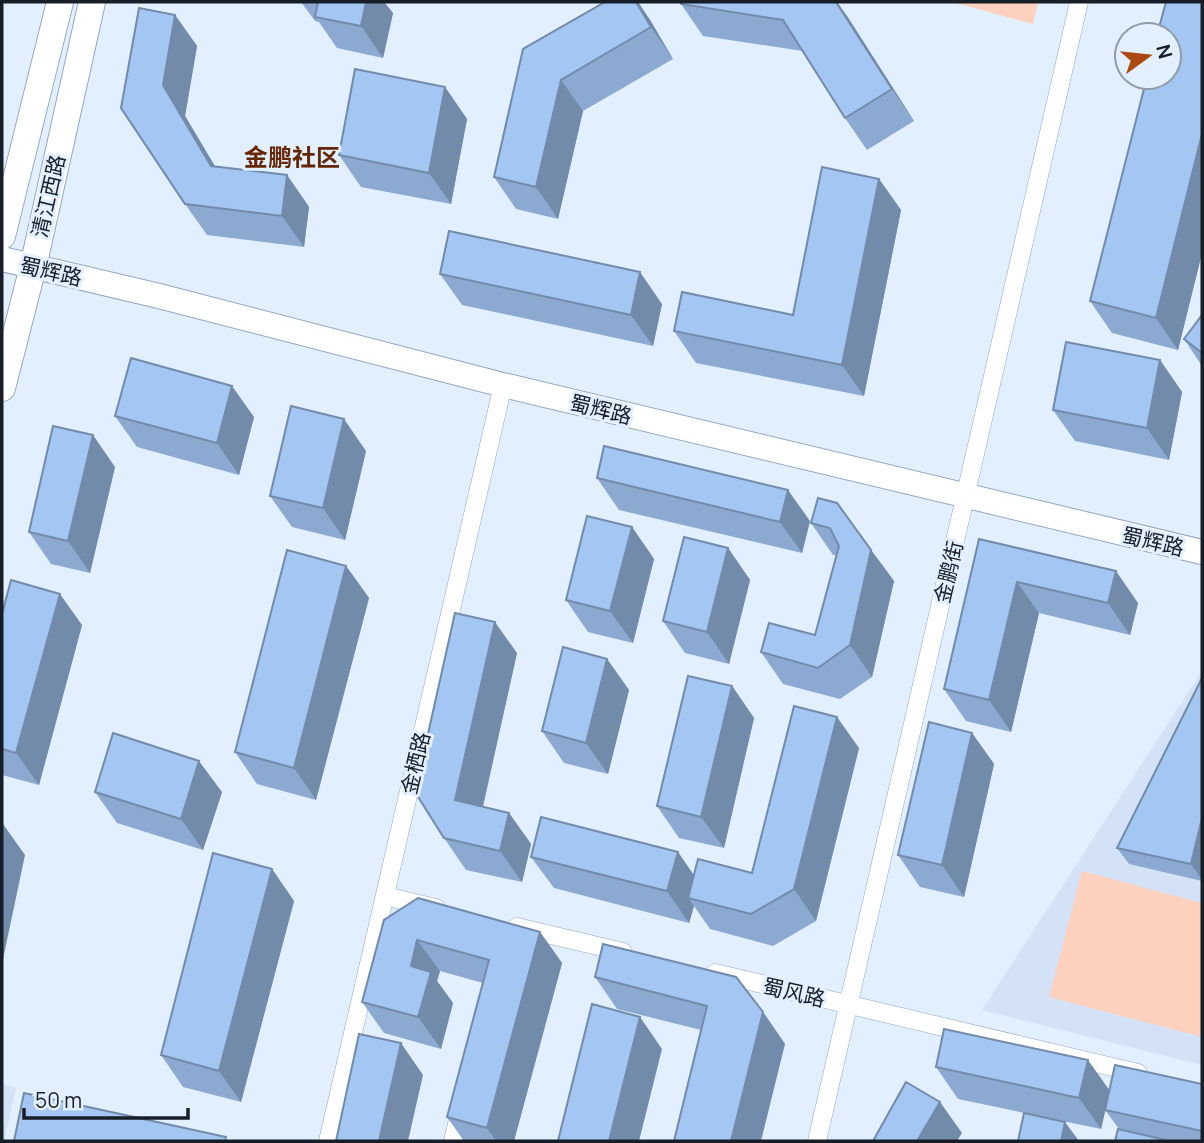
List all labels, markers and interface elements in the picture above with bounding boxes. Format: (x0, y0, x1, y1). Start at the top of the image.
north arrow (1113, 21, 1183, 91)
text: N (1150, 42, 1179, 62)
district label: 金鹏社区 (244, 140, 340, 173)
street label: 清江西路 (25, 152, 71, 240)
street label: 蜀辉路 (17, 250, 85, 292)
street label: 蜀辉路 (567, 388, 635, 430)
street label: 蜀辉路 (1119, 520, 1187, 562)
street label: 金鹏街 (927, 538, 969, 606)
street label: 金栖路 (394, 729, 436, 797)
street label: 蜀风路 (760, 971, 828, 1013)
scale bar (24, 1076, 189, 1120)
text: 50 m (35, 1086, 82, 1114)

